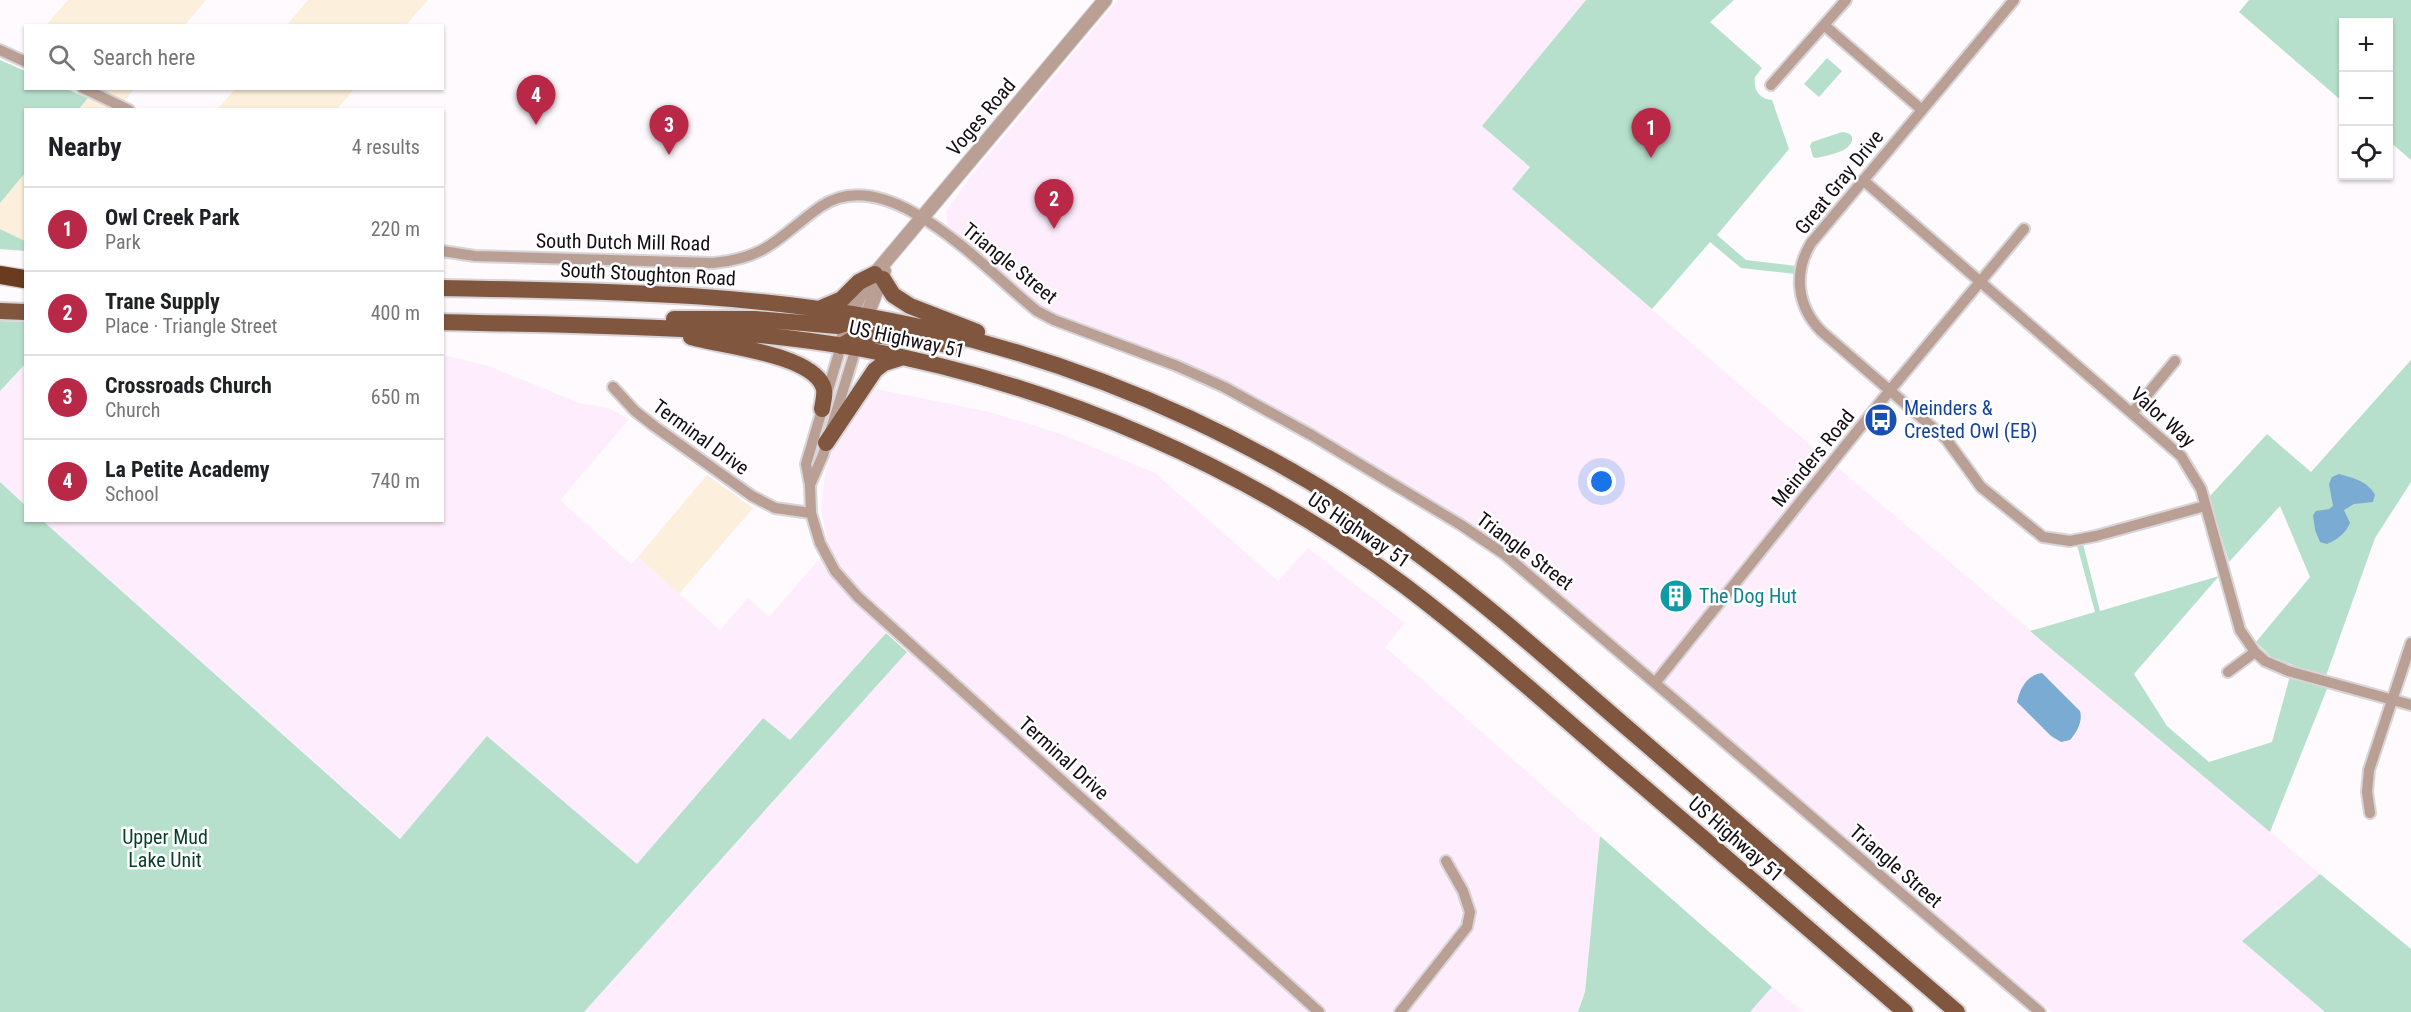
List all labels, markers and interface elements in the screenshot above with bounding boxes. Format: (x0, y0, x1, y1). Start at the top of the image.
map controls (2339, 18, 2393, 180)
button: + (2339, 18, 2393, 72)
search box (24, 24, 444, 90)
icon: search (45, 41, 78, 74)
text: Search here (93, 45, 195, 70)
button: − (2339, 72, 2393, 126)
street label: Voges Road (942, 73, 1020, 161)
pin: 4 (516, 76, 556, 125)
pin: 3 (650, 106, 688, 155)
pin: 1 (1632, 108, 1670, 158)
street label: Great Gray Drive (1790, 125, 1888, 239)
button: locate (2339, 126, 2393, 180)
text: Nearby (48, 132, 122, 162)
text: 4 results (352, 135, 420, 159)
pin: 2 (1034, 180, 1074, 229)
text: Owl Creek Park (105, 205, 240, 230)
text: 1 (62, 217, 73, 241)
text: 220 m (371, 217, 420, 241)
street label: Triangle Street (958, 218, 1062, 309)
street label: South Dutch Mill Road (536, 228, 710, 256)
text: Park (105, 230, 141, 254)
street label: South Stoughton Road (560, 257, 736, 291)
text: Trane Supply (105, 289, 220, 314)
text: 2 (62, 301, 73, 325)
text: 400 m (371, 301, 420, 325)
text: Place · Triangle Street (105, 314, 277, 338)
street label: US Highway 51 (847, 315, 967, 363)
text: Crossroads Church (105, 373, 272, 398)
street label: Valor Way (2126, 382, 2200, 452)
text: 3 (62, 385, 73, 409)
text: 650 m (371, 385, 420, 409)
street label: Terminal Drive (648, 394, 754, 480)
place label: Meinders & Crested Owl (EB) (1904, 396, 2037, 443)
text: Church (105, 398, 160, 422)
bus stop icon: Meinders & Crested Owl (EB) (1863, 402, 1899, 438)
street label: Meinders Road (1767, 405, 1859, 511)
text: La Petite Academy (105, 457, 270, 482)
your location (1587, 467, 1616, 496)
text: 4 (62, 469, 73, 493)
text: 740 m (371, 469, 420, 493)
text: School (105, 482, 159, 506)
street label: US Highway 51 (1303, 487, 1415, 573)
street label: Triangle Street (1472, 507, 1578, 595)
building icon: The Dog Hut (1658, 578, 1694, 614)
place label: The Dog Hut (1699, 584, 1797, 608)
street label: Terminal Drive (1014, 711, 1114, 805)
street label: US Highway 51 (1684, 791, 1788, 887)
street label: Triangle Street (1845, 819, 1947, 913)
park label: Upper Mud Lake Unit (122, 825, 208, 872)

